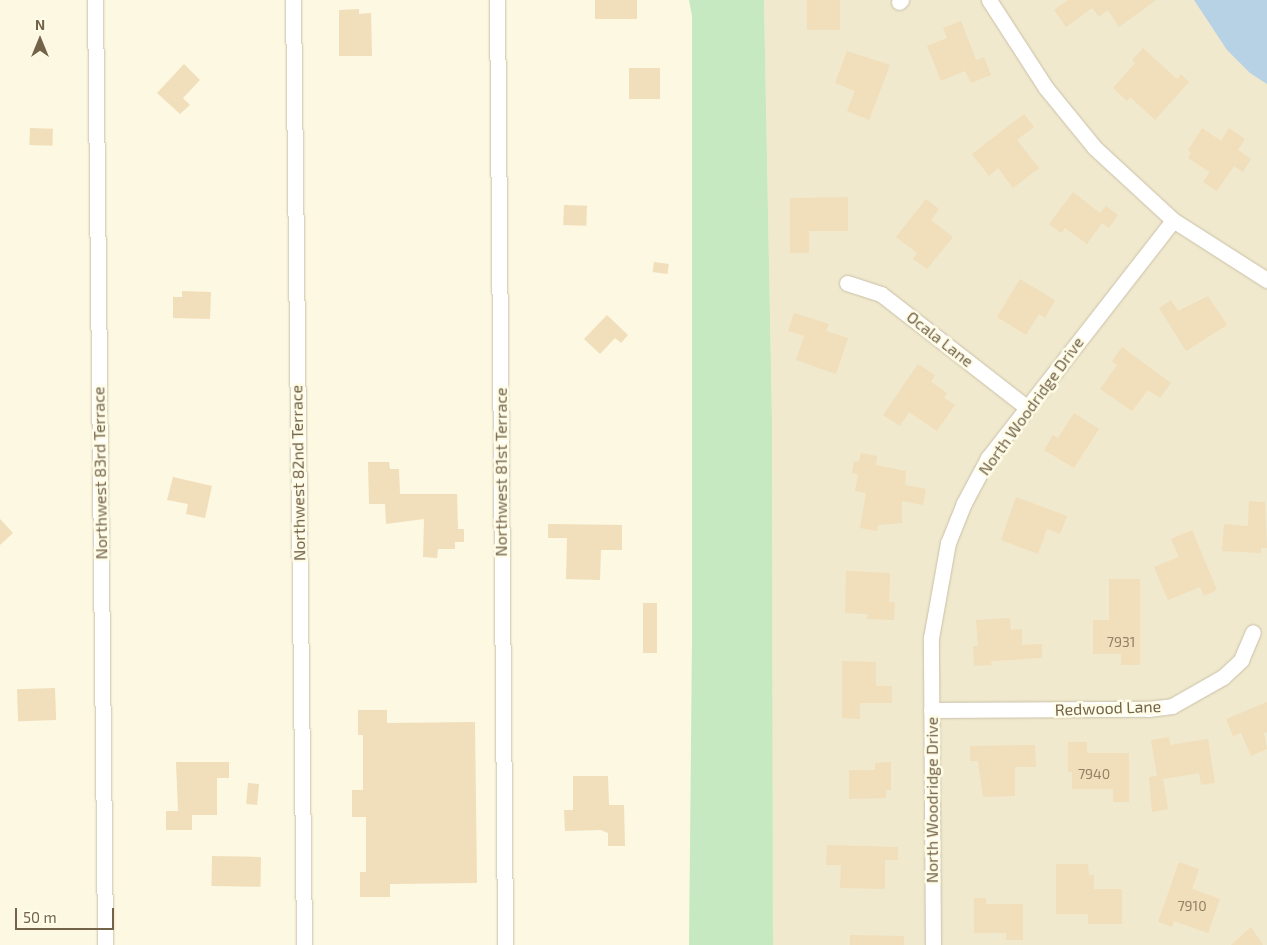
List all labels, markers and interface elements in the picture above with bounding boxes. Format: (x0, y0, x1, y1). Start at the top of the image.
north arrow (15, 15, 65, 65)
text: N (35, 16, 45, 33)
street label: Ocala Lane (903, 307, 977, 371)
street label: North Woodridge Drive (974, 333, 1088, 479)
street label: Northwest 82nd Terrace (287, 385, 309, 561)
street label: Northwest 83rd Terrace (89, 386, 111, 560)
street label: Northwest 81st Terrace (491, 387, 511, 557)
house number: 7931 (1107, 634, 1135, 650)
street label: Redwood Lane (1054, 697, 1162, 719)
street label: North Woodridge Drive (922, 717, 942, 883)
house number: 7940 (1078, 766, 1110, 782)
scale bar (18, 898, 116, 930)
house number: 7910 (1177, 898, 1207, 914)
text: 50 m (23, 908, 57, 926)

